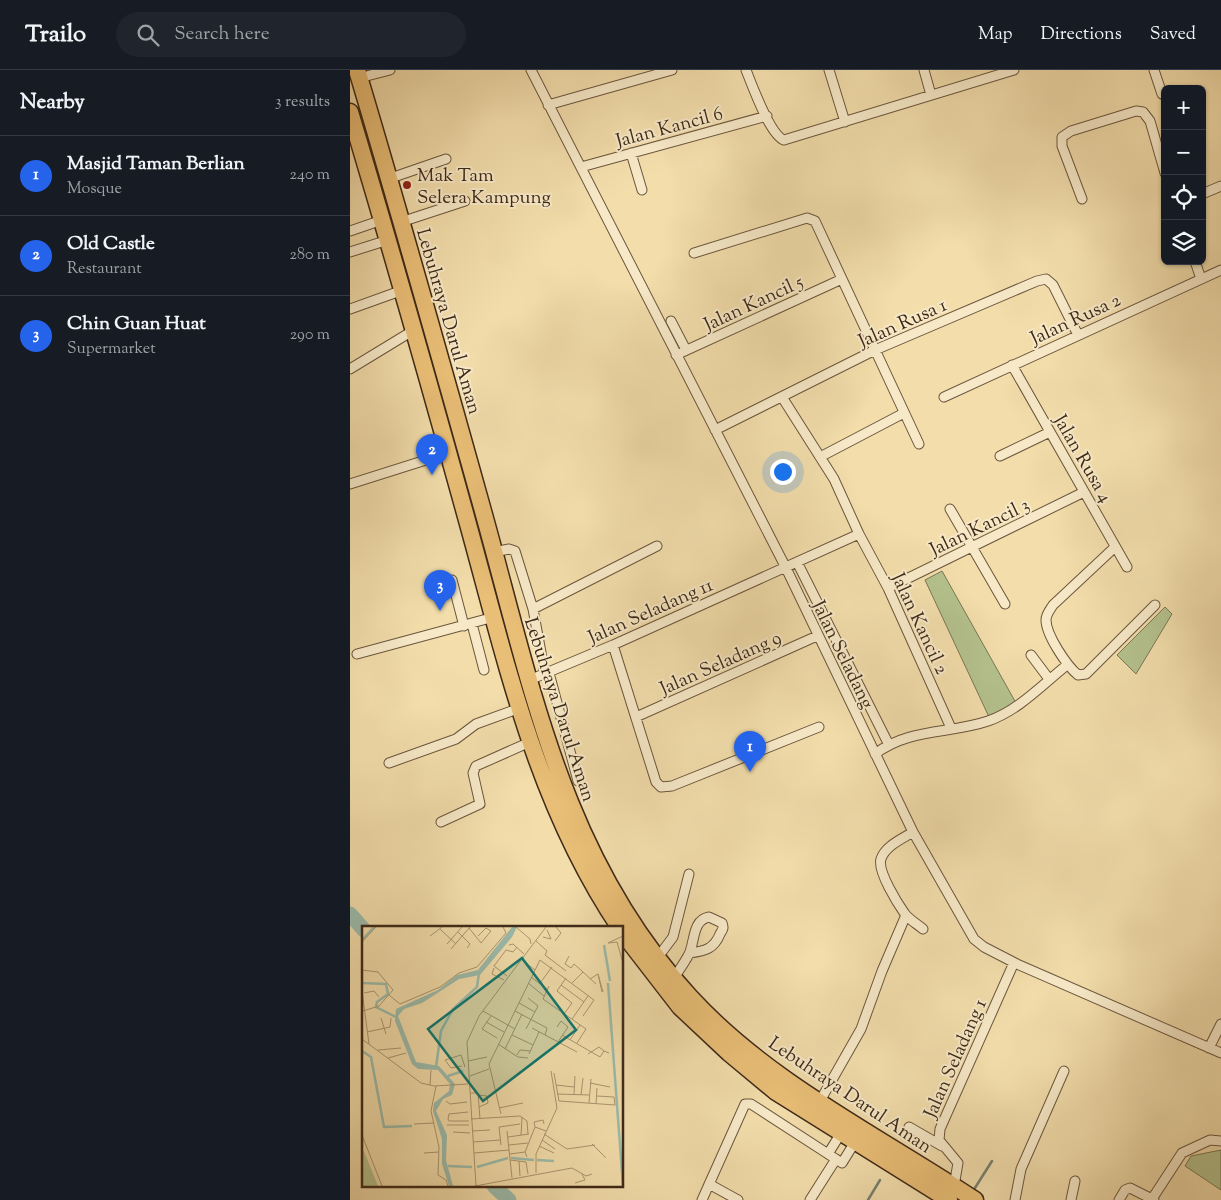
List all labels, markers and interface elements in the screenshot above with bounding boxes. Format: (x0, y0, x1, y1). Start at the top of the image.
search box (116, 12, 466, 57)
text: Trailo (25, 18, 86, 52)
icon: search (134, 21, 162, 49)
text: Search here (174, 21, 270, 48)
text: Map (978, 22, 1013, 48)
text: Directions (1041, 22, 1122, 48)
text: Saved (1150, 22, 1196, 48)
map controls (1161, 85, 1206, 265)
button: + (1161, 85, 1206, 130)
text: Nearby (20, 88, 85, 118)
text: 3 results (275, 91, 330, 114)
street label: Jalan Kancil 6 (612, 101, 726, 156)
button: − (1161, 130, 1206, 175)
text: Masjid Taman Berlian (67, 151, 245, 178)
place label: Mak Tam Selera Kampung (417, 163, 551, 212)
text: 1 (33, 164, 39, 187)
text: 240 m (289, 164, 330, 187)
button: locate (1161, 175, 1206, 220)
text: Mosque (67, 178, 122, 201)
marker: Mak Tam Selera Kampung (401, 179, 413, 191)
button: layers (1161, 220, 1206, 265)
street label: Lebuhraya Darul Aman (408, 225, 487, 418)
text: Old Castle (67, 231, 155, 258)
text: 2 (32, 244, 40, 267)
text: 280 m (289, 244, 330, 267)
text: Restaurant (67, 258, 142, 281)
street label: Jalan Kancil 5 (699, 269, 809, 340)
street label: Jalan Rusa 2 (1026, 288, 1126, 353)
street label: Jalan Rusa 1 (854, 293, 952, 356)
text: Chin Guan Huat (67, 311, 206, 338)
text: 3 (33, 324, 39, 347)
text: 290 m (290, 324, 330, 347)
text: Supermarket (67, 338, 156, 361)
street label: Jalan Rusa 4 (1045, 409, 1118, 509)
pin: 2 (416, 434, 448, 475)
your location (770, 459, 796, 485)
street label: Jalan Kancil 3 (925, 492, 1035, 565)
street label: Jalan Kancil 2 (883, 568, 954, 679)
pin: 3 (424, 570, 456, 611)
street label: Jalan Seladang 11 (583, 572, 718, 652)
street label: Jalan Seladang (803, 596, 880, 714)
street label: Lebuhraya Darul Aman (516, 614, 601, 805)
street label: Jalan Seladang 9 (655, 625, 786, 704)
pin: 1 (734, 731, 766, 772)
inset map (362, 926, 624, 1188)
street label: Jalan Seladang 1 (918, 995, 995, 1124)
street label: Lebuhraya Darul Aman (762, 1031, 937, 1161)

